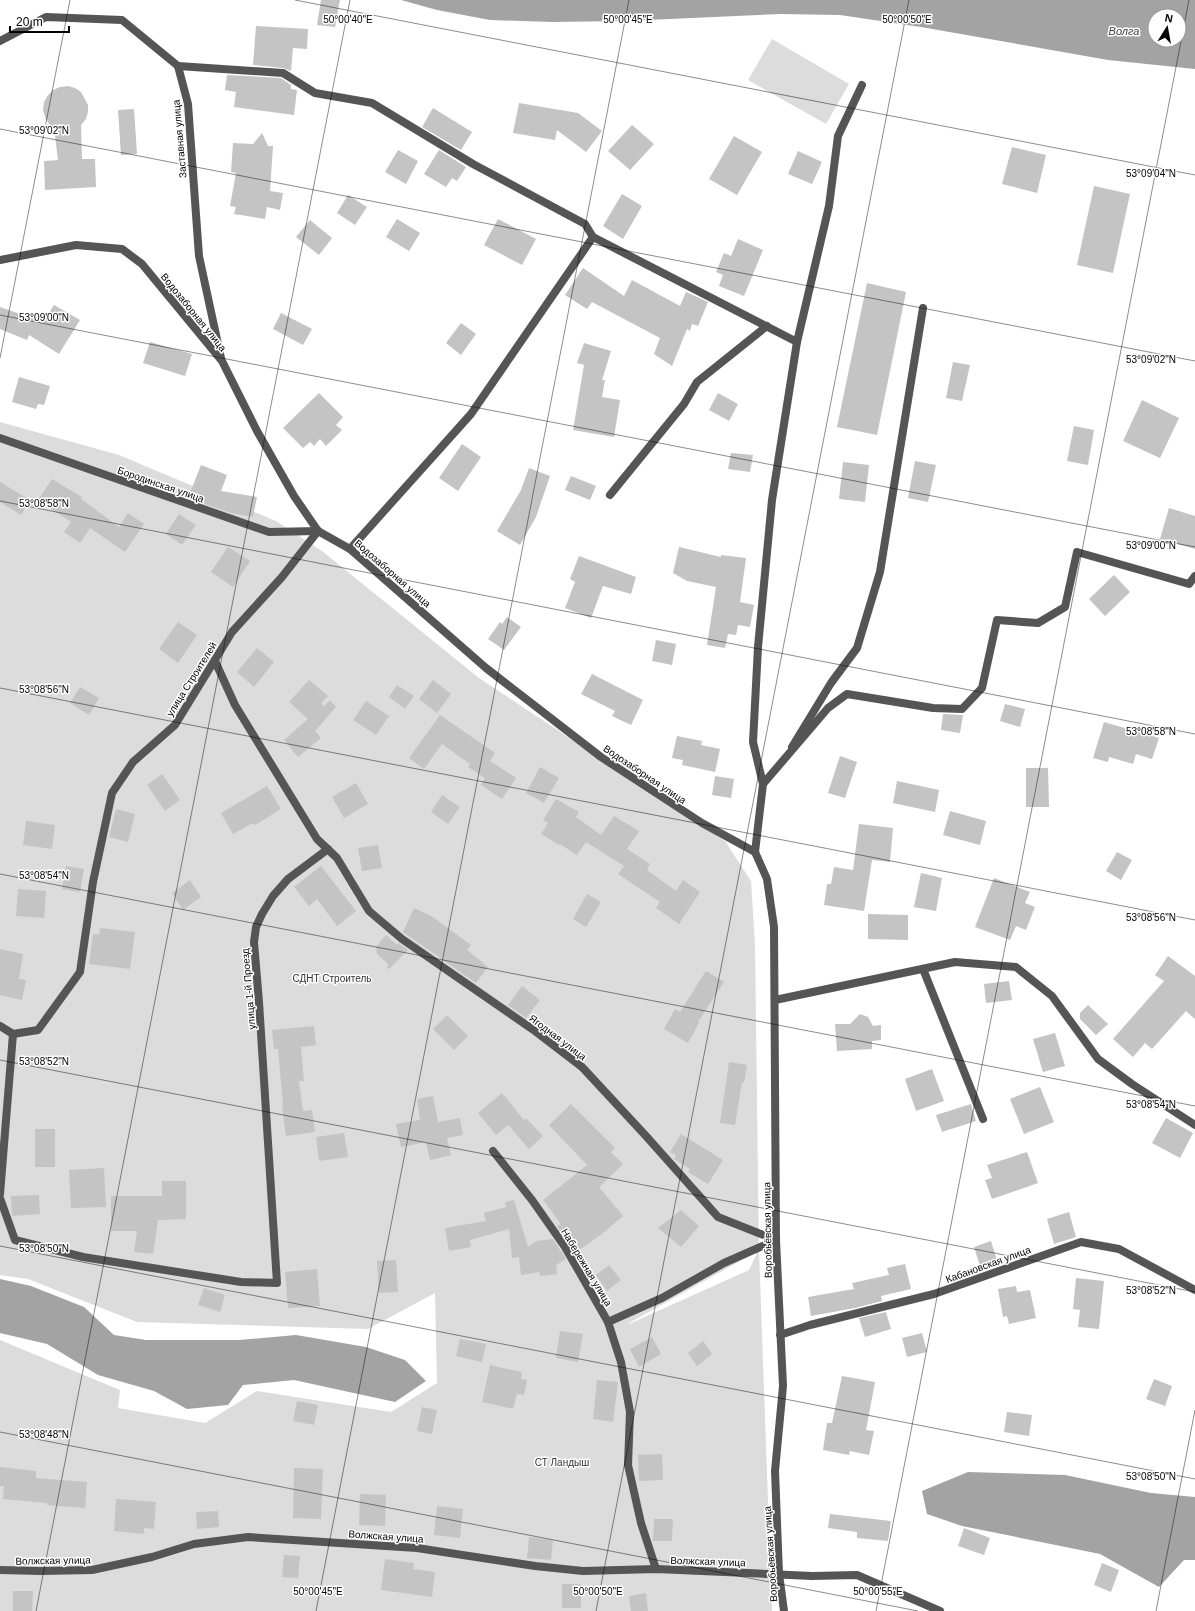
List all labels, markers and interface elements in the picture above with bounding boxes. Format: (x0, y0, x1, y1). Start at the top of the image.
scale bar (10, 8, 69, 34)
north arrow (1147, 8, 1187, 48)
text: N (1164, 12, 1174, 25)
text: 50°00'40"E (323, 14, 373, 25)
text: 50°00'45"E (603, 14, 653, 25)
text: 50°00'50"E (882, 14, 932, 25)
text: 20 m (16, 15, 43, 29)
water label: Волга (1109, 25, 1139, 37)
street label: Заставная улица (171, 99, 188, 179)
text: 53°09'02"N (19, 125, 69, 136)
text: 53°09'04"N (1126, 168, 1176, 179)
street label: Водозаборная улица (159, 271, 229, 354)
text: 53°09'00"N (19, 312, 69, 323)
text: 53°09'02"N (1126, 354, 1176, 365)
street label: Бородинская улица (116, 464, 206, 505)
text: 53°08'58"N (19, 498, 69, 509)
street label: Водозаборная улица (352, 537, 433, 610)
text: 53°09'00"N (1126, 540, 1176, 551)
street label: улица Строителей (164, 640, 219, 718)
text: 53°08'56"N (19, 684, 69, 695)
text: 53°08'58"N (1126, 726, 1176, 737)
street label: Водозаборная улица (601, 743, 688, 806)
text: 53°08'54"N (19, 870, 69, 881)
text: 53°08'56"N (1126, 912, 1176, 923)
street label: улица 1-й Проезд (239, 948, 258, 1030)
park label: СДНТ Строитель (292, 973, 372, 984)
street label: Ягодная улица (527, 1012, 589, 1063)
text: 53°08'52"N (19, 1056, 69, 1067)
text: 53°08'54"N (1126, 1099, 1176, 1110)
street label: Воробьёвская улица (761, 1182, 774, 1278)
street label: Набережная улица (559, 1227, 614, 1308)
text: 53°08'50"N (19, 1243, 69, 1254)
street label: Кабановская улица (944, 1244, 1033, 1285)
text: 53°08'52"N (1126, 1285, 1176, 1296)
text: 53°08'48"N (19, 1429, 69, 1440)
park label: СТ Ландыш (535, 1457, 589, 1468)
text: 53°08'50"N (1126, 1471, 1176, 1482)
street label: Воробьёвская улица (762, 1505, 779, 1602)
street label: Волжская улица (348, 1528, 424, 1545)
street label: Волжская улица (15, 1554, 91, 1567)
street label: Волжская улица (670, 1555, 746, 1568)
text: 50°00'45"E (293, 1586, 343, 1597)
text: 50°00'50"E (573, 1586, 623, 1597)
text: 50°00'55"E (853, 1586, 903, 1597)

